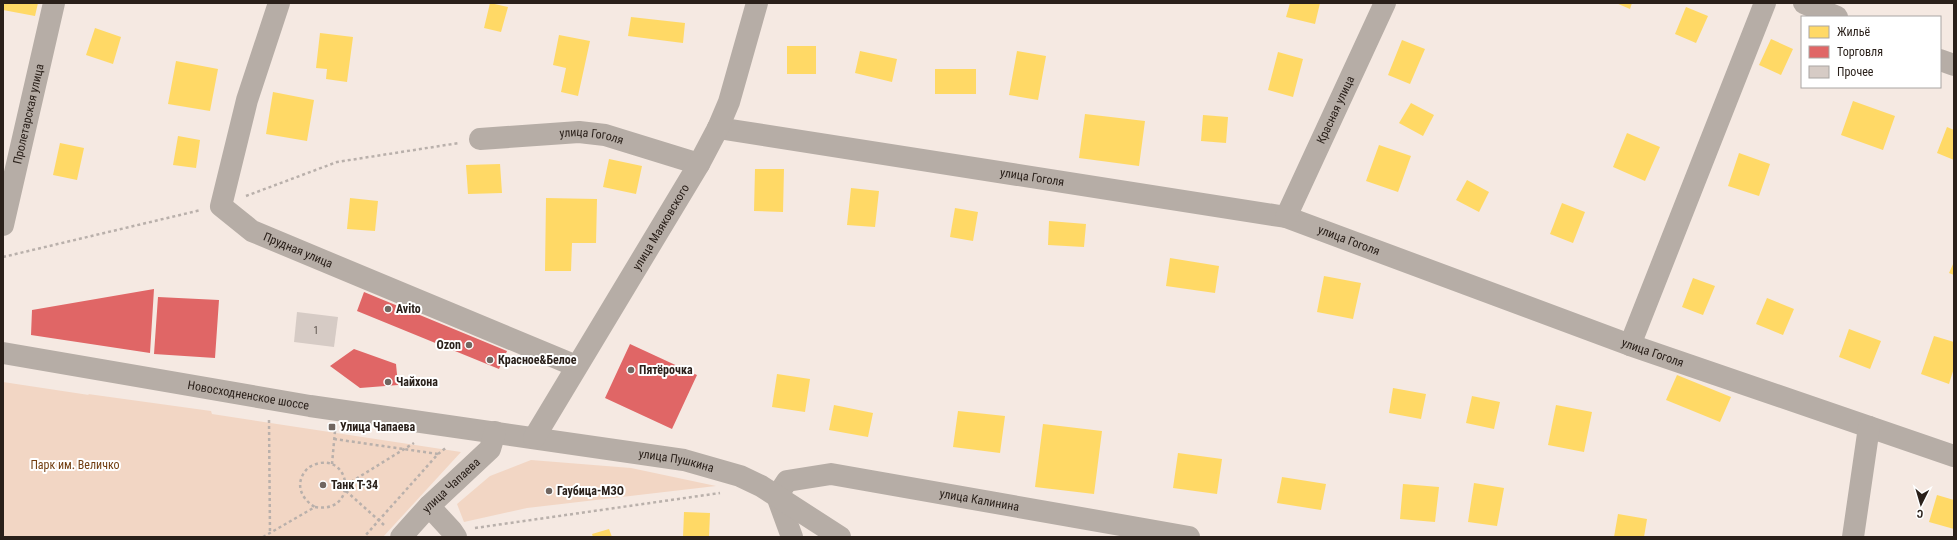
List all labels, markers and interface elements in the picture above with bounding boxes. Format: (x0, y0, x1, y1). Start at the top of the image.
legend (1801, 16, 1941, 88)
text: Жильё (1837, 25, 1870, 39)
text: Торговля (1837, 45, 1883, 59)
street label: Пролетарская улица (10, 62, 47, 165)
text: Прочее (1837, 65, 1874, 79)
street label: Красная улица (1314, 73, 1357, 146)
street label: улица Гоголя (559, 125, 625, 147)
street label: улица Гоголя (999, 165, 1065, 189)
street label: улица Маяковского (630, 182, 692, 273)
street label: улица Гоголя (1316, 223, 1382, 258)
street label: Прудная улица (261, 230, 335, 271)
place label: Avito (396, 302, 421, 316)
marker: Avito (383, 304, 393, 314)
house number: 1 (314, 325, 318, 336)
street label: улица Гоголя (1620, 336, 1686, 370)
place label: Ozon (437, 338, 461, 352)
marker: Ozon (464, 340, 474, 350)
place label: Красное&Белое (498, 353, 577, 367)
marker: Красное&Белое (485, 355, 495, 365)
place label: Пятёрочка (639, 363, 693, 377)
marker: Пятёрочка (626, 365, 636, 375)
place label: Чайхона (396, 375, 438, 389)
marker: Чайхона (383, 377, 393, 387)
street label: Новосходненское шоссе (187, 378, 311, 413)
place label: Улица Чапаева (340, 420, 415, 434)
marker: Улица Чапаева (327, 422, 337, 432)
street label: улица Пушкина (638, 447, 716, 475)
street label: улица Чапаева (419, 455, 483, 516)
park label: Парк им. Величко (30, 458, 120, 472)
place label: Танк Т-34 (331, 478, 378, 492)
marker: Танк Т-34 (318, 480, 328, 490)
place label: Гаубица-МЗО (557, 484, 624, 498)
north arrow (1901, 484, 1941, 524)
marker: Гаубица-МЗО (544, 486, 554, 496)
street label: улица Калинина (939, 486, 1021, 514)
text: С (1916, 507, 1924, 520)

